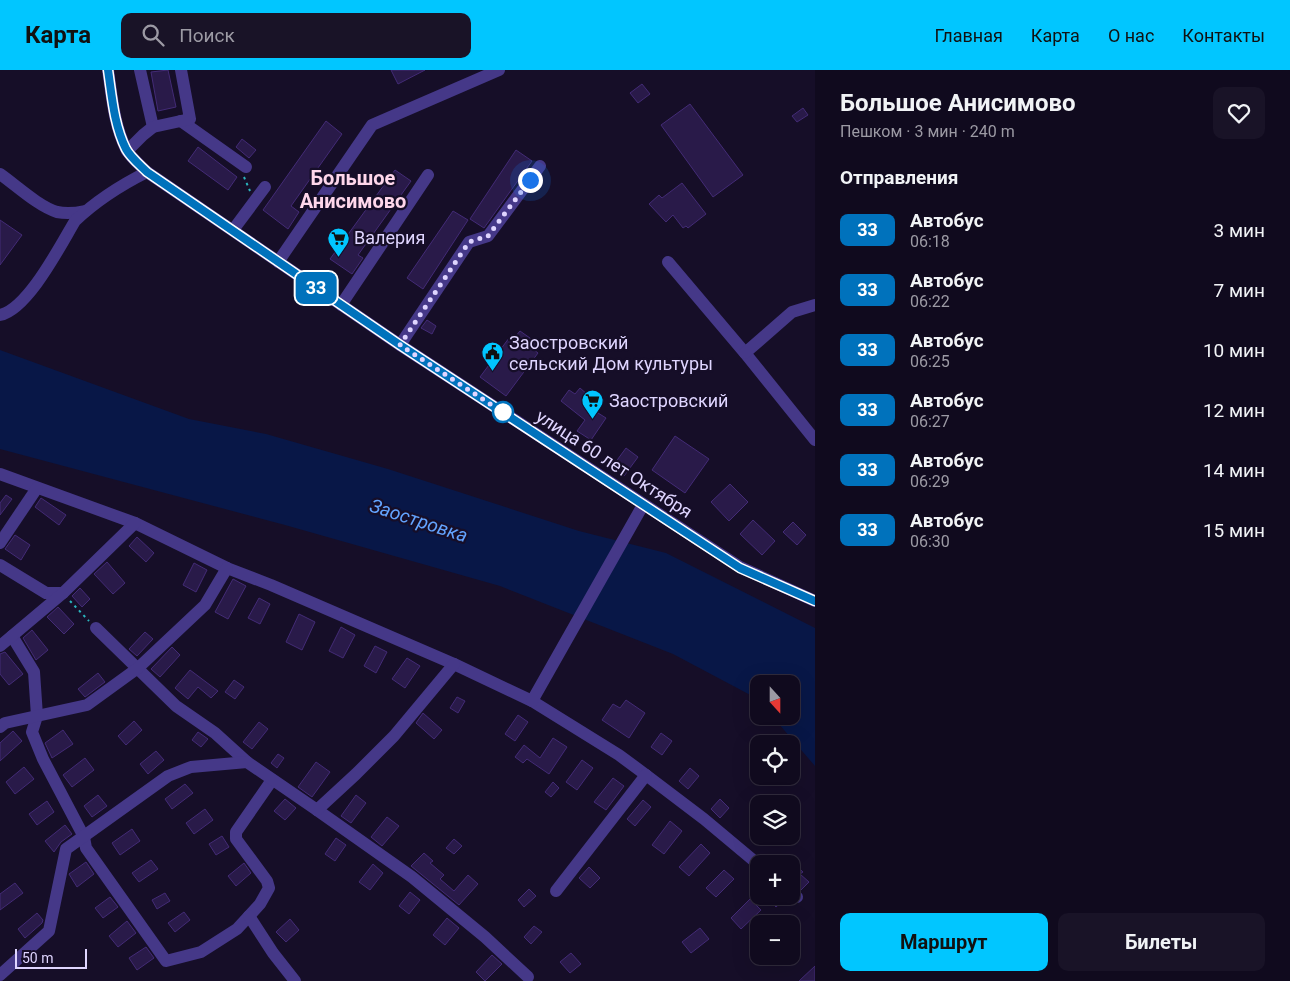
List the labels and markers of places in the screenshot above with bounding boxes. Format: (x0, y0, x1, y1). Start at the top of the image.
supermarket icon: Валерия (326, 226, 350, 257)
place label: Валерия (354, 227, 425, 248)
place label: Заостровский сельский Дом культуры (509, 332, 713, 374)
public building icon: Заостровский сельский Дом культуры (481, 341, 505, 372)
supermarket icon: Заостровский (581, 389, 605, 420)
place label: Заостровский (609, 390, 728, 411)
unlabelled marker (492, 401, 514, 423)

